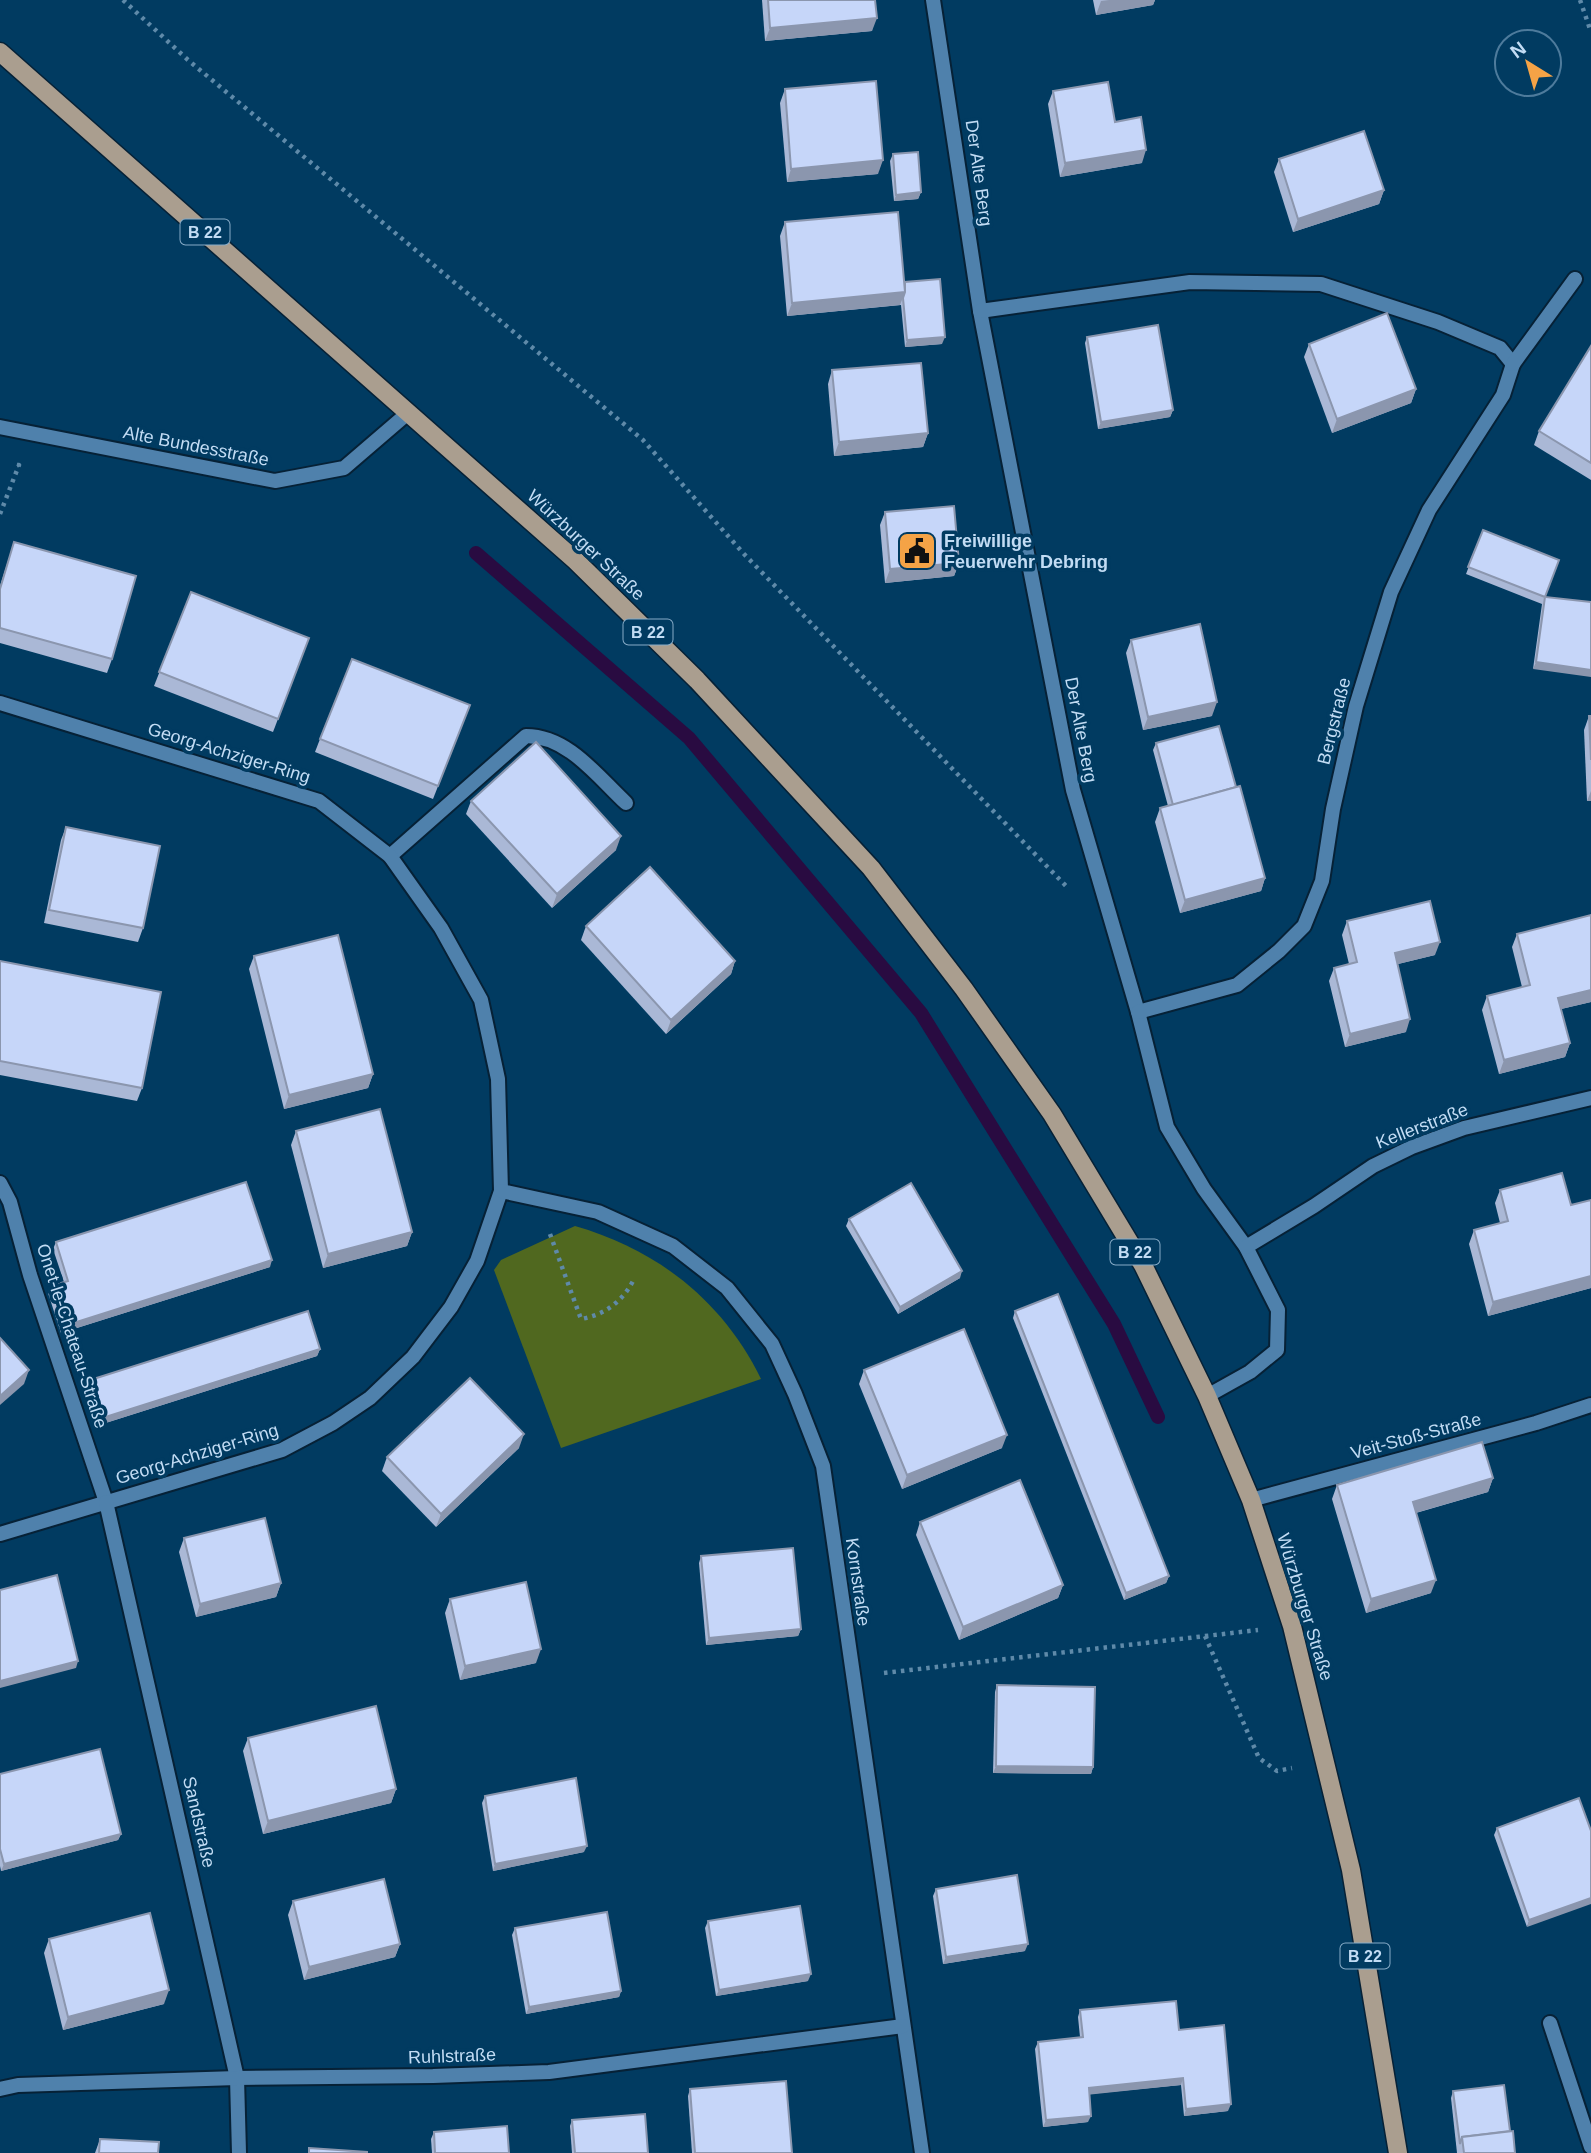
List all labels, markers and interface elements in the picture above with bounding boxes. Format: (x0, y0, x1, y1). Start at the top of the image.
north arrow (1493, 28, 1563, 98)
text: N (1506, 37, 1530, 62)
street label: Der Alte Berg (962, 119, 996, 227)
road number: B 22 (180, 220, 230, 244)
street label: Alte Bundesstraße (121, 422, 271, 470)
street label: Würzburger Straße (523, 485, 649, 605)
public building icon: Freiwillige Feuerwehr Debring (896, 530, 938, 572)
place label: Freiwillige Feuerwehr Debring (944, 531, 1108, 572)
road number: B 22 (624, 620, 672, 645)
street label: Bergstraße (1314, 675, 1354, 767)
street label: Der Alte Berg (1061, 676, 1101, 784)
street label: Georg-Achziger-Ring (145, 719, 313, 787)
street label: Kellerstraße (1373, 1099, 1471, 1153)
road number: B 22 (1110, 1240, 1160, 1264)
street label: Onet-le-Chateau-Straße (33, 1241, 111, 1431)
street label: Veit-Stoß-Straße (1349, 1409, 1483, 1463)
street label: Georg-Achziger-Ring (113, 1420, 281, 1488)
street label: Würzburger Straße (1273, 1531, 1337, 1683)
street label: Kornstraße (842, 1537, 874, 1627)
street label: Sandstraße (179, 1774, 219, 1870)
road number: B 22 (1340, 1944, 1390, 1968)
street label: Ruhlstraße (408, 2044, 496, 2068)

